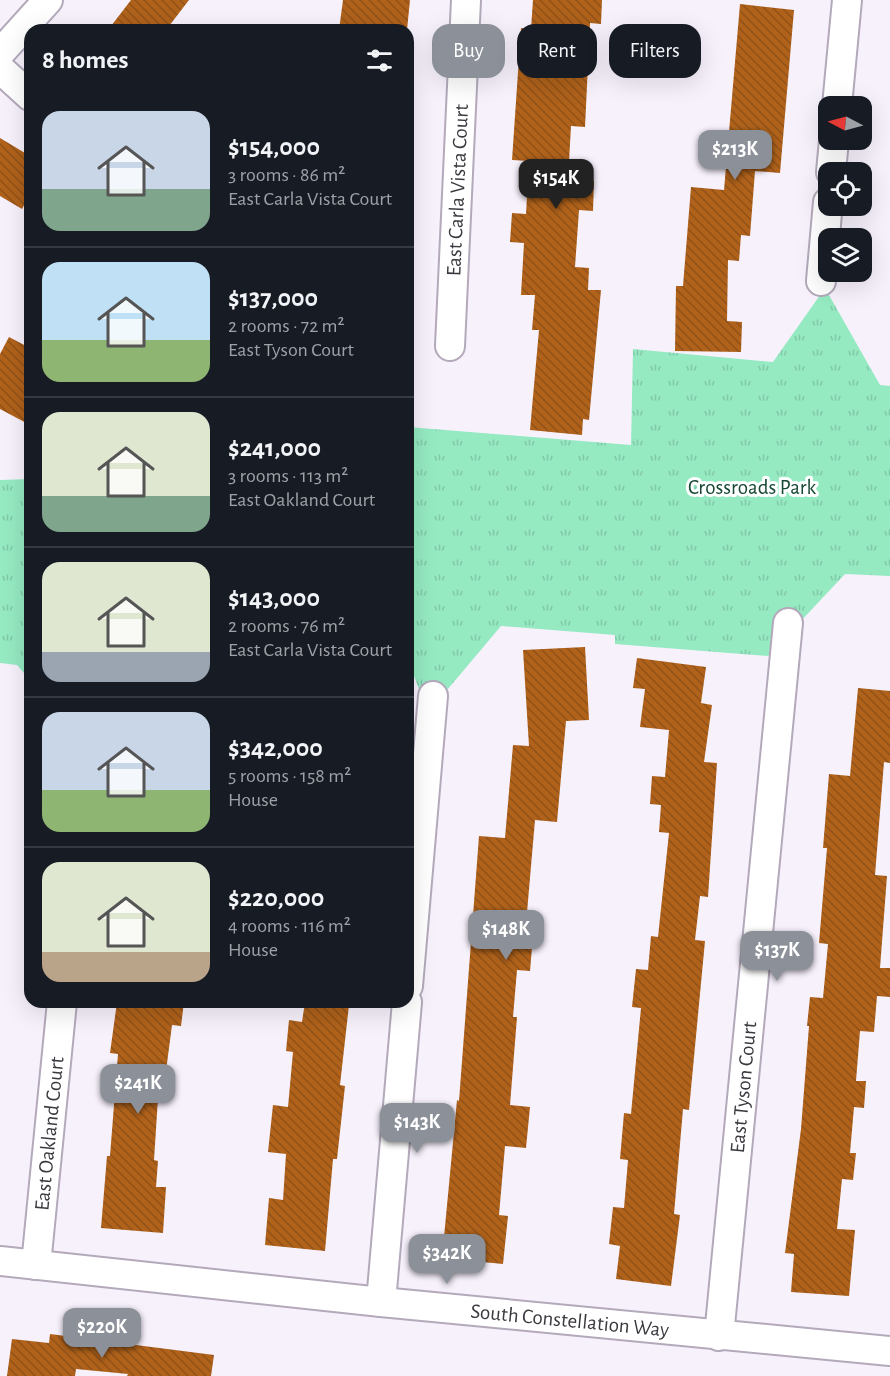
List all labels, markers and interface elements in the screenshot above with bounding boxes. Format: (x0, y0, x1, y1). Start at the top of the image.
chip: Buy (432, 24, 505, 78)
chip: Rent (517, 24, 597, 78)
chip: Filters (609, 24, 701, 78)
icon: filters (363, 44, 396, 77)
text: 8 homes (42, 47, 129, 73)
north arrow (818, 96, 872, 150)
map controls (818, 96, 872, 282)
street label: East Carla Vista Court (443, 103, 472, 277)
pin: $213K (693, 130, 777, 181)
text: $154,000 (228, 134, 320, 160)
icon: home (90, 135, 162, 207)
text: $213K (712, 139, 758, 159)
pin: $154K (514, 159, 598, 210)
button: locate (818, 162, 872, 216)
text: 3 rooms · 86 m² (228, 165, 345, 185)
text: $154K (533, 168, 579, 188)
text: East Carla Vista Court (228, 189, 392, 209)
button: layers (818, 228, 872, 282)
text: $137,000 (228, 285, 318, 311)
icon: home (90, 286, 162, 358)
text: 2 rooms · 72 m² (228, 316, 345, 336)
text: East Tyson Court (228, 340, 354, 360)
text: $241,000 (228, 435, 321, 461)
icon: home (90, 436, 162, 508)
text: 3 rooms · 113 m² (228, 466, 348, 486)
park label: Crossroads Park (688, 477, 817, 498)
text: East Oakland Court (228, 490, 375, 510)
text: $143,000 (228, 585, 320, 611)
icon: home (90, 586, 162, 658)
text: 2 rooms · 76 m² (228, 616, 345, 636)
text: East Carla Vista Court (228, 640, 392, 660)
text: $342,000 (228, 735, 323, 761)
icon: home (90, 736, 162, 808)
text: 5 rooms · 158 m² (228, 766, 351, 786)
text: House (228, 790, 278, 810)
text: $220,000 (228, 885, 324, 911)
icon: home (90, 886, 162, 958)
pin: $148K (464, 910, 548, 961)
text: 4 rooms · 116 m² (228, 916, 351, 936)
text: $148K (482, 919, 530, 939)
pin: $137K (735, 931, 819, 982)
text: House (228, 940, 278, 960)
text: $137K (754, 940, 800, 960)
street label: East Tyson Court (726, 1020, 760, 1154)
street label: East Oakland Court (31, 1055, 67, 1212)
pin: $241K (96, 1064, 180, 1115)
text: $241K (114, 1073, 162, 1093)
pin: $143K (375, 1103, 459, 1154)
text: $143K (394, 1112, 440, 1132)
pin: $342K (405, 1234, 489, 1285)
text: $342K (423, 1243, 471, 1263)
street label: South Constellation Way (470, 1300, 670, 1340)
pin: $220K (60, 1308, 144, 1359)
text: $220K (77, 1317, 127, 1337)

